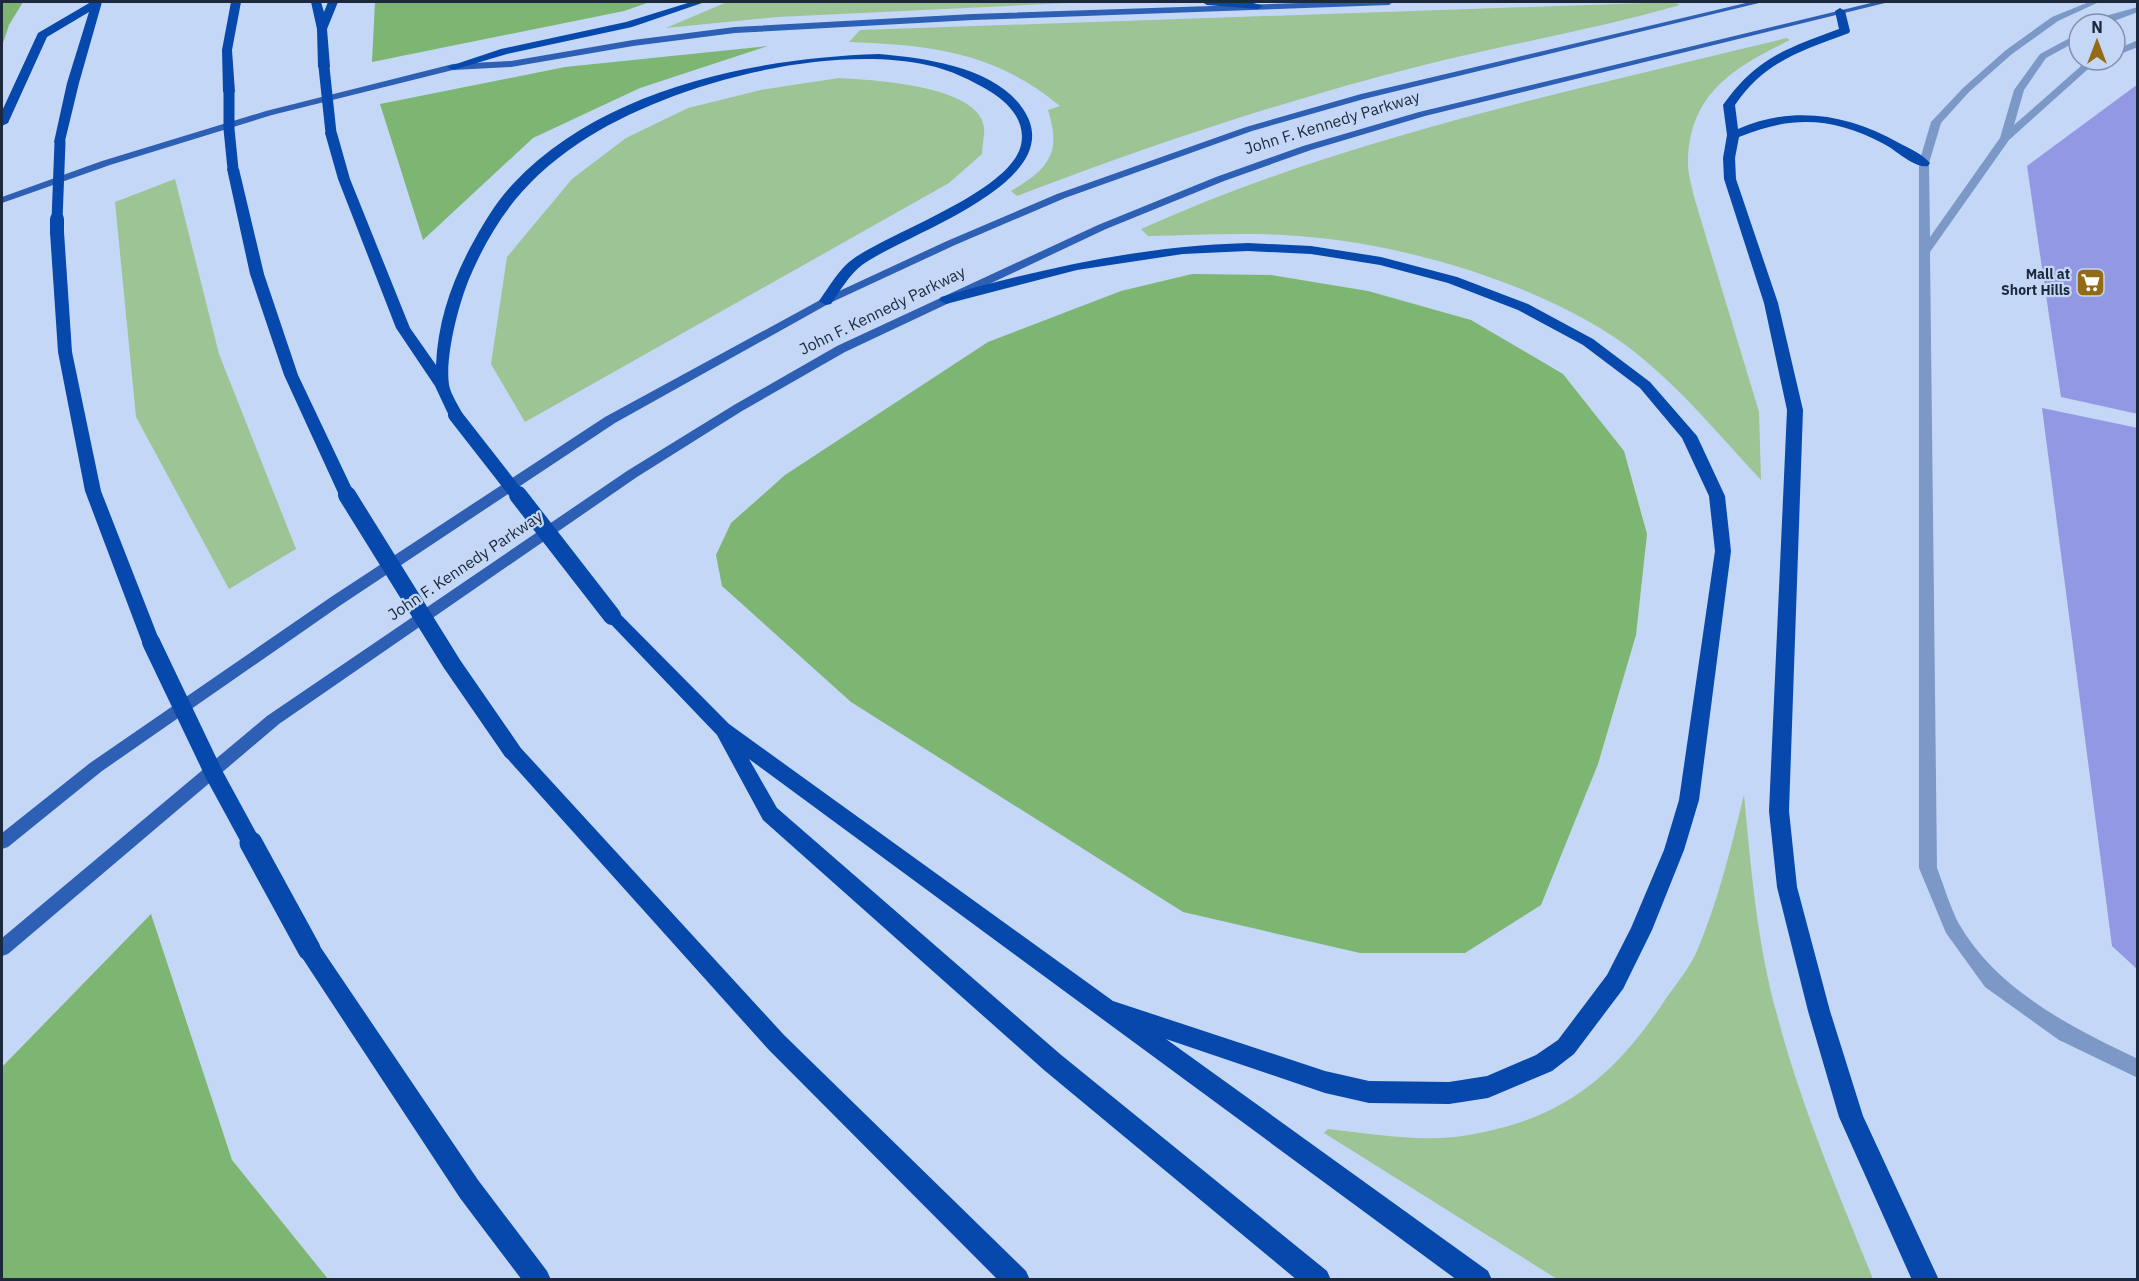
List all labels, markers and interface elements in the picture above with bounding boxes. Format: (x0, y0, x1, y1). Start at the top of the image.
north arrow (2067, 12, 2127, 72)
text: N (2091, 17, 2103, 37)
street label: John F. Kennedy Parkway (1242, 86, 1422, 158)
street label: John F. Kennedy Parkway (796, 261, 968, 359)
place label: Mall at Short Hills (2001, 265, 2070, 299)
supermarket icon: Mall at Short Hills (2075, 266, 2107, 298)
street label: John F. Kennedy Parkway (384, 506, 546, 624)

